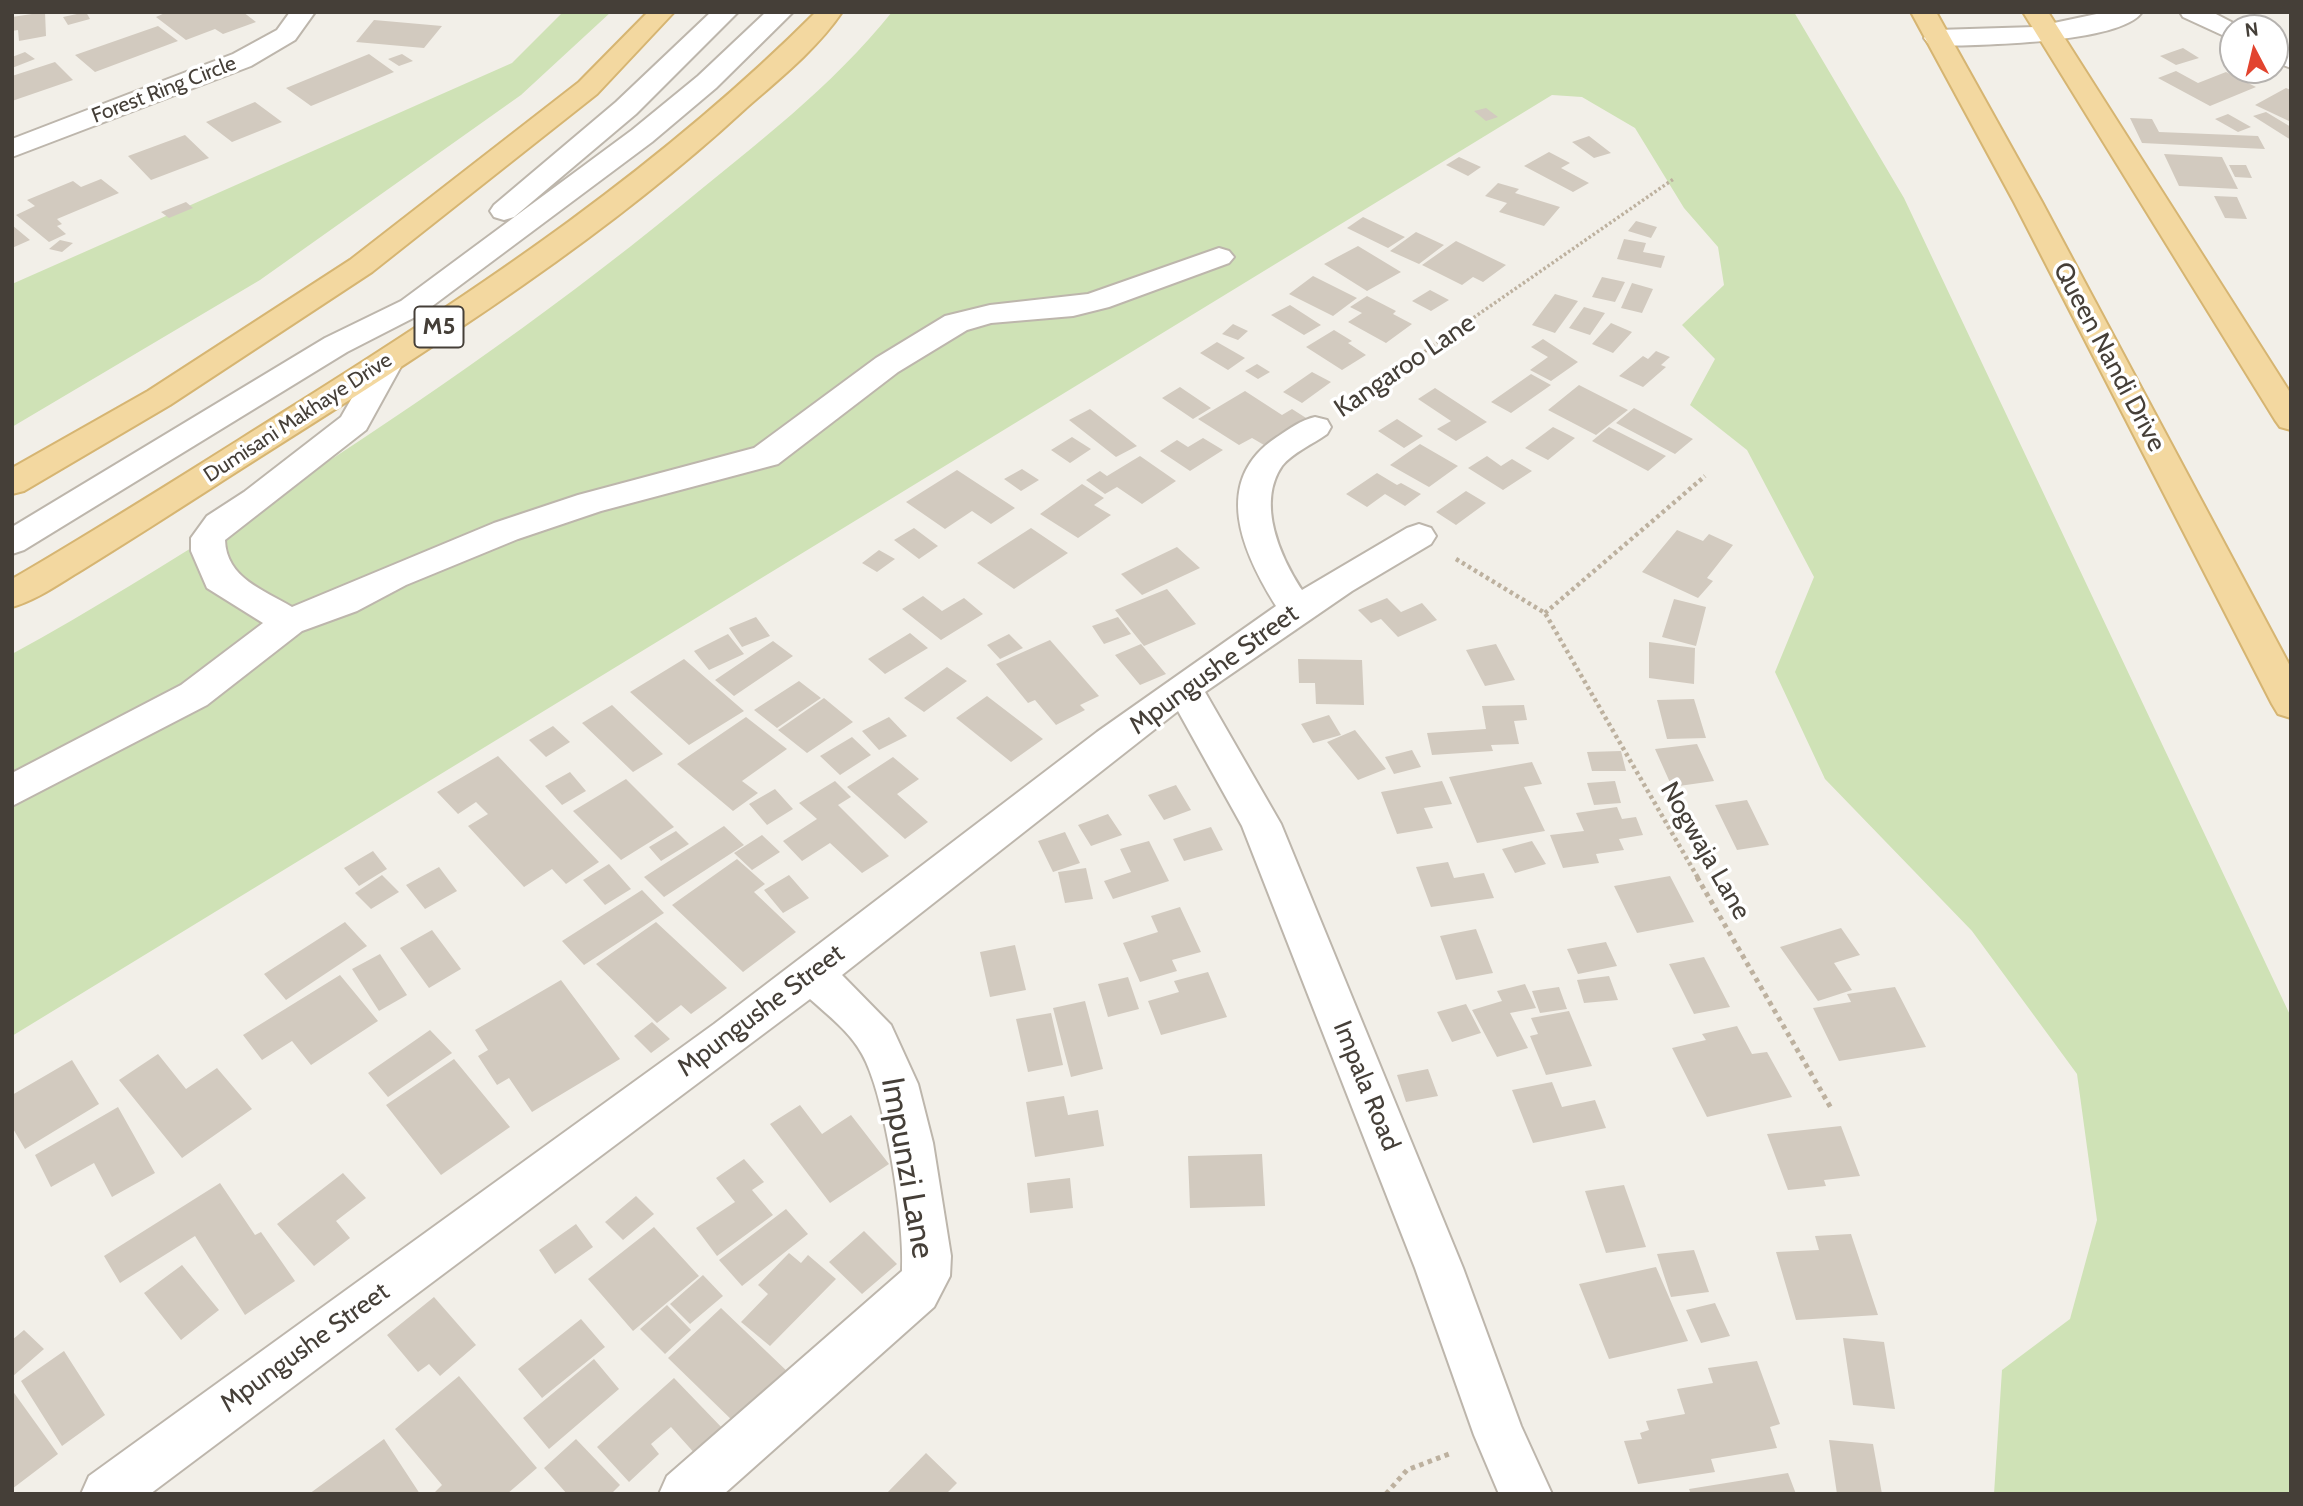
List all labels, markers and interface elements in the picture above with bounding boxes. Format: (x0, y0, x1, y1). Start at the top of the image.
north arrow (2219, 14, 2289, 84)
text: N (2244, 17, 2260, 42)
street label: Forest Ring Circle (88, 51, 240, 129)
street label: Queen Nandi Drive (2046, 257, 2172, 457)
road number: M5 (414, 306, 464, 348)
street label: Kangaroo Lane (1329, 308, 1481, 424)
street label: Dumisani Makhaye Drive (199, 348, 397, 488)
street label: Mpungushe Street (1124, 598, 1304, 742)
street label: Nogwaja Lane (1653, 777, 1757, 925)
street label: Mpungushe Street (671, 938, 851, 1084)
street label: Impala Road (1326, 1017, 1406, 1155)
street label: Impunzi Lane (872, 1074, 942, 1262)
street label: Mpungushe Street (215, 1276, 395, 1420)

